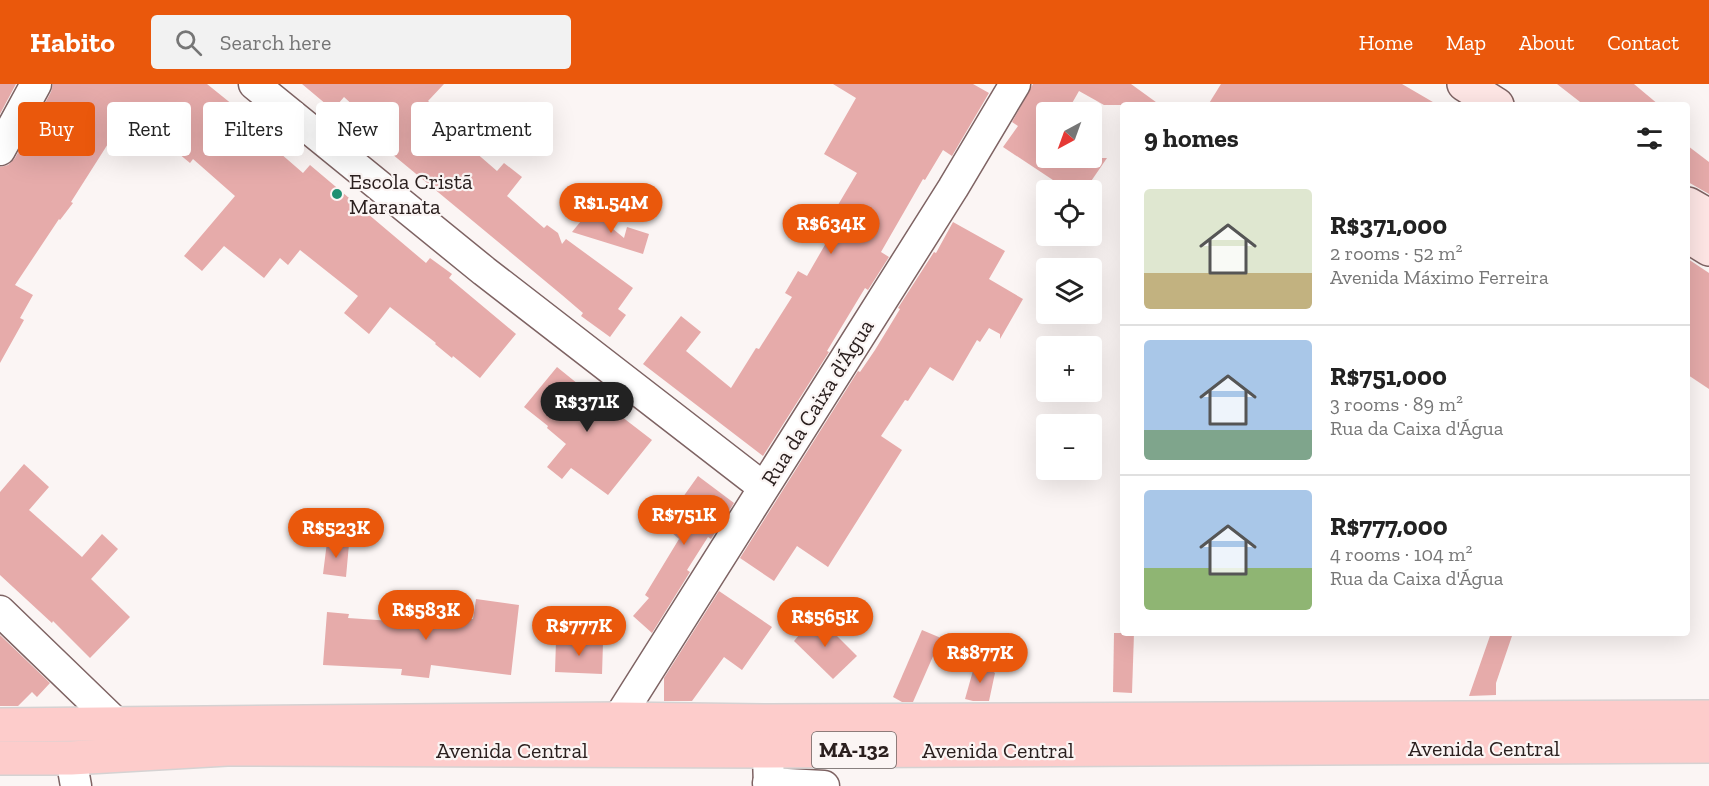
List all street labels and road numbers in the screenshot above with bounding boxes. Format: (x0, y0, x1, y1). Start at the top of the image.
street label: Rua da Caixa d'Água (755, 314, 880, 490)
road number: MA-132 (812, 732, 896, 768)
street label: Avenida Central (1408, 735, 1560, 762)
street label: Avenida Central (436, 737, 588, 764)
street label: Avenida Central (922, 737, 1074, 764)

